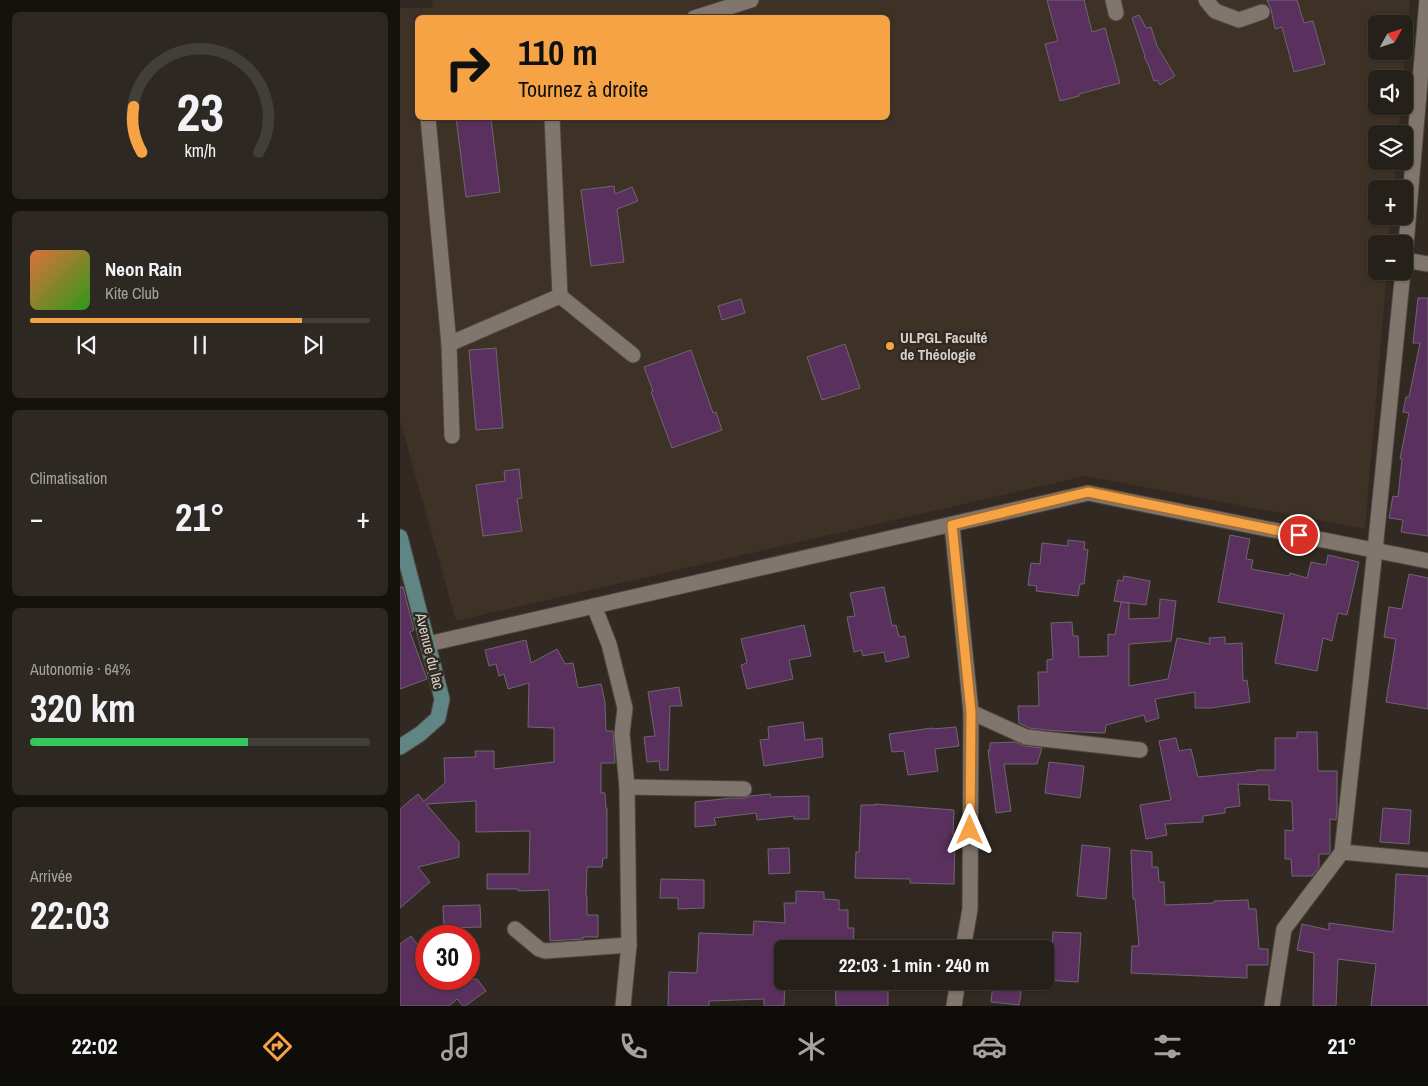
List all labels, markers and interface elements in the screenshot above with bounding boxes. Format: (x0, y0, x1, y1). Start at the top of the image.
north arrow (1368, 15, 1412, 60)
map controls (1368, 15, 1413, 280)
text: 110 m (518, 29, 598, 76)
icon: right (435, 35, 500, 100)
button: sound (1368, 70, 1413, 115)
text: Tournez à droite (518, 74, 648, 104)
text: 23 (176, 77, 224, 147)
button: layers (1368, 125, 1413, 170)
text: km/h (184, 139, 216, 163)
button: + (1368, 180, 1413, 225)
button: − (1368, 235, 1413, 280)
text: Neon Rain (105, 256, 182, 282)
text: Kite Club (105, 282, 159, 304)
place label: ULPGL Faculté de Théologie (900, 327, 988, 365)
icon: previous (73, 331, 101, 359)
icon: pause (186, 331, 214, 359)
icon: next (299, 331, 327, 359)
marker: ULPGL Faculté de Théologie (884, 340, 896, 352)
text: Climatisation (30, 467, 107, 489)
text: 21° (175, 492, 225, 543)
text: − (30, 499, 43, 537)
text: + (357, 499, 370, 537)
pin (1278, 514, 1320, 556)
icon: arrive (1285, 521, 1313, 549)
street label: Avenue du lac (410, 610, 450, 691)
text: Autonomie · 64% (30, 658, 131, 680)
text: 320 km (30, 683, 136, 734)
position arrow (943, 803, 995, 855)
text: Arrivée (30, 865, 72, 887)
text: 22:03 (30, 890, 110, 941)
speed limit sign: 30 (415, 925, 480, 990)
text: 22:03 · 1 min · 240 m (839, 952, 989, 978)
icon: directions (260, 1029, 295, 1064)
icon: music (438, 1029, 473, 1064)
icon: phone (616, 1029, 651, 1064)
icon: climate (794, 1029, 829, 1064)
icon: car (972, 1029, 1007, 1064)
icon: filters (1150, 1029, 1185, 1064)
text: 22:02 (71, 1031, 118, 1061)
text: 21° (1328, 1031, 1356, 1061)

